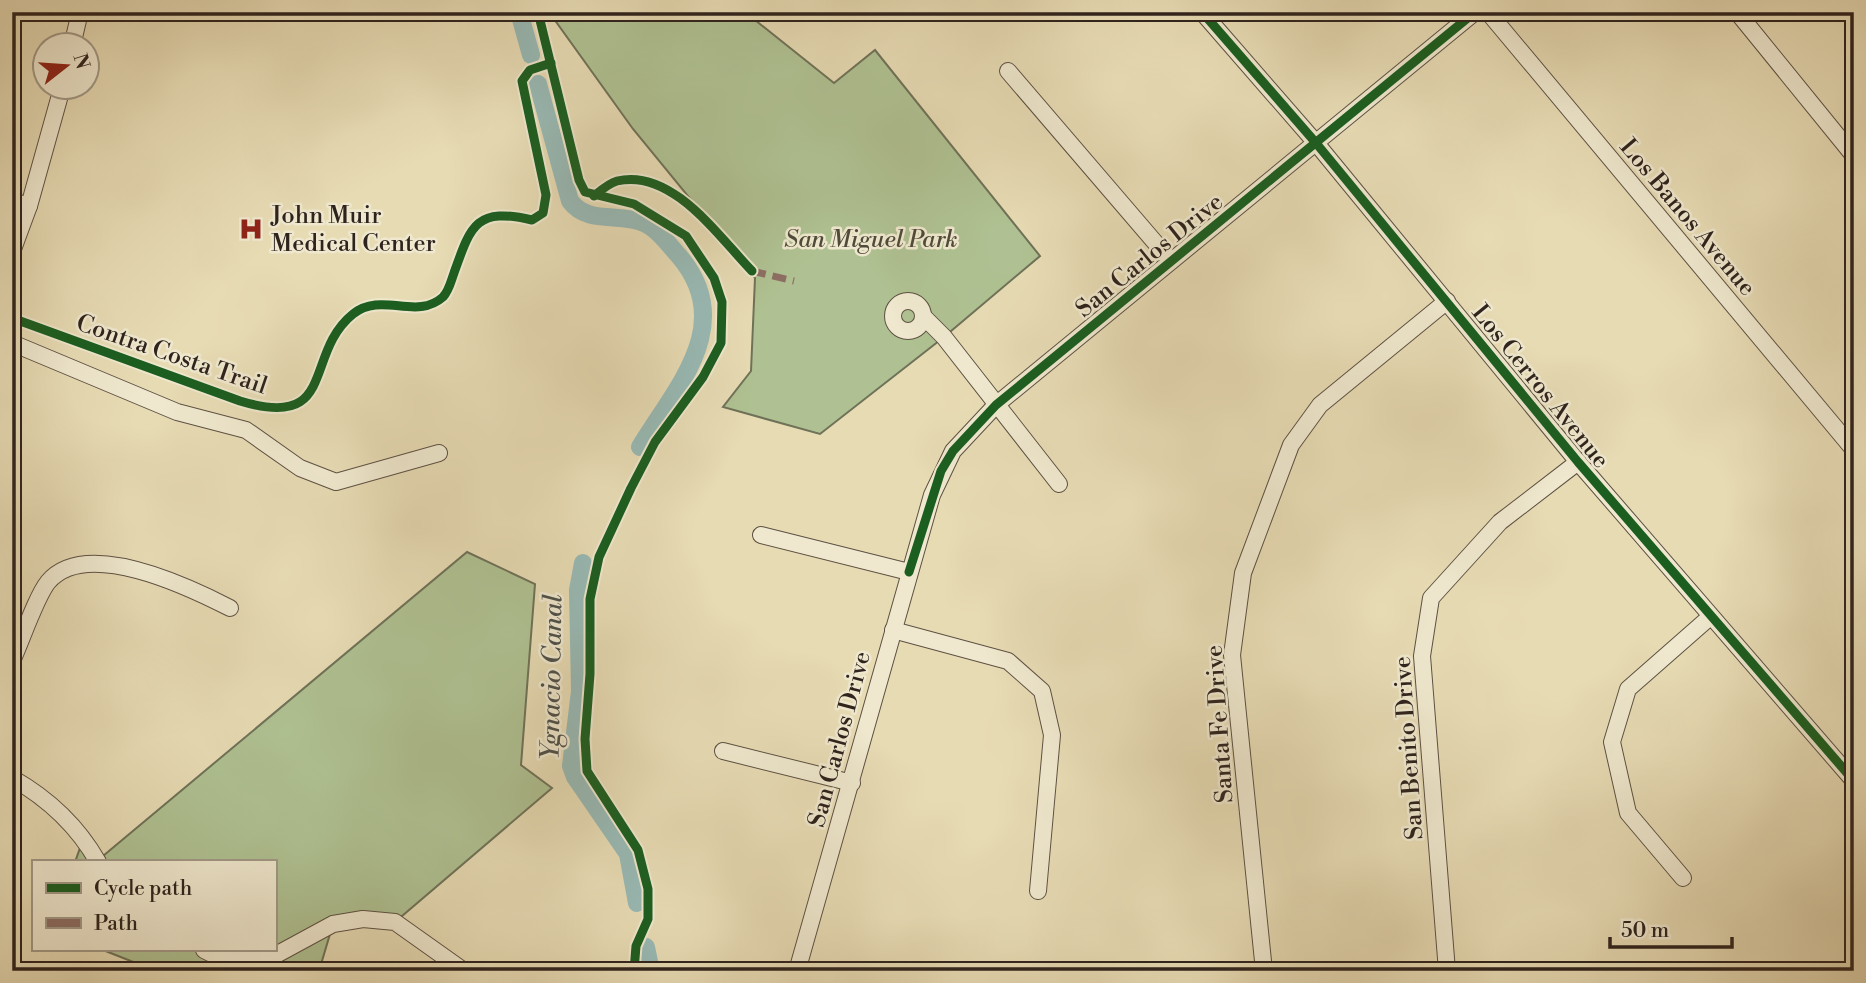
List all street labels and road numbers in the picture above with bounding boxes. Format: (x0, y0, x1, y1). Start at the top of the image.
street label: Los Banos Avenue (1613, 133, 1762, 302)
street label: San Carlos Drive (1070, 187, 1229, 324)
street label: Los Cerros Avenue (1465, 299, 1616, 475)
street label: Contra Costa Trail (72, 308, 271, 402)
street label: Santa Fe Drive (1200, 644, 1240, 804)
street label: San Carlos Drive (802, 648, 878, 831)
street label: San Benito Drive (1388, 655, 1430, 841)

